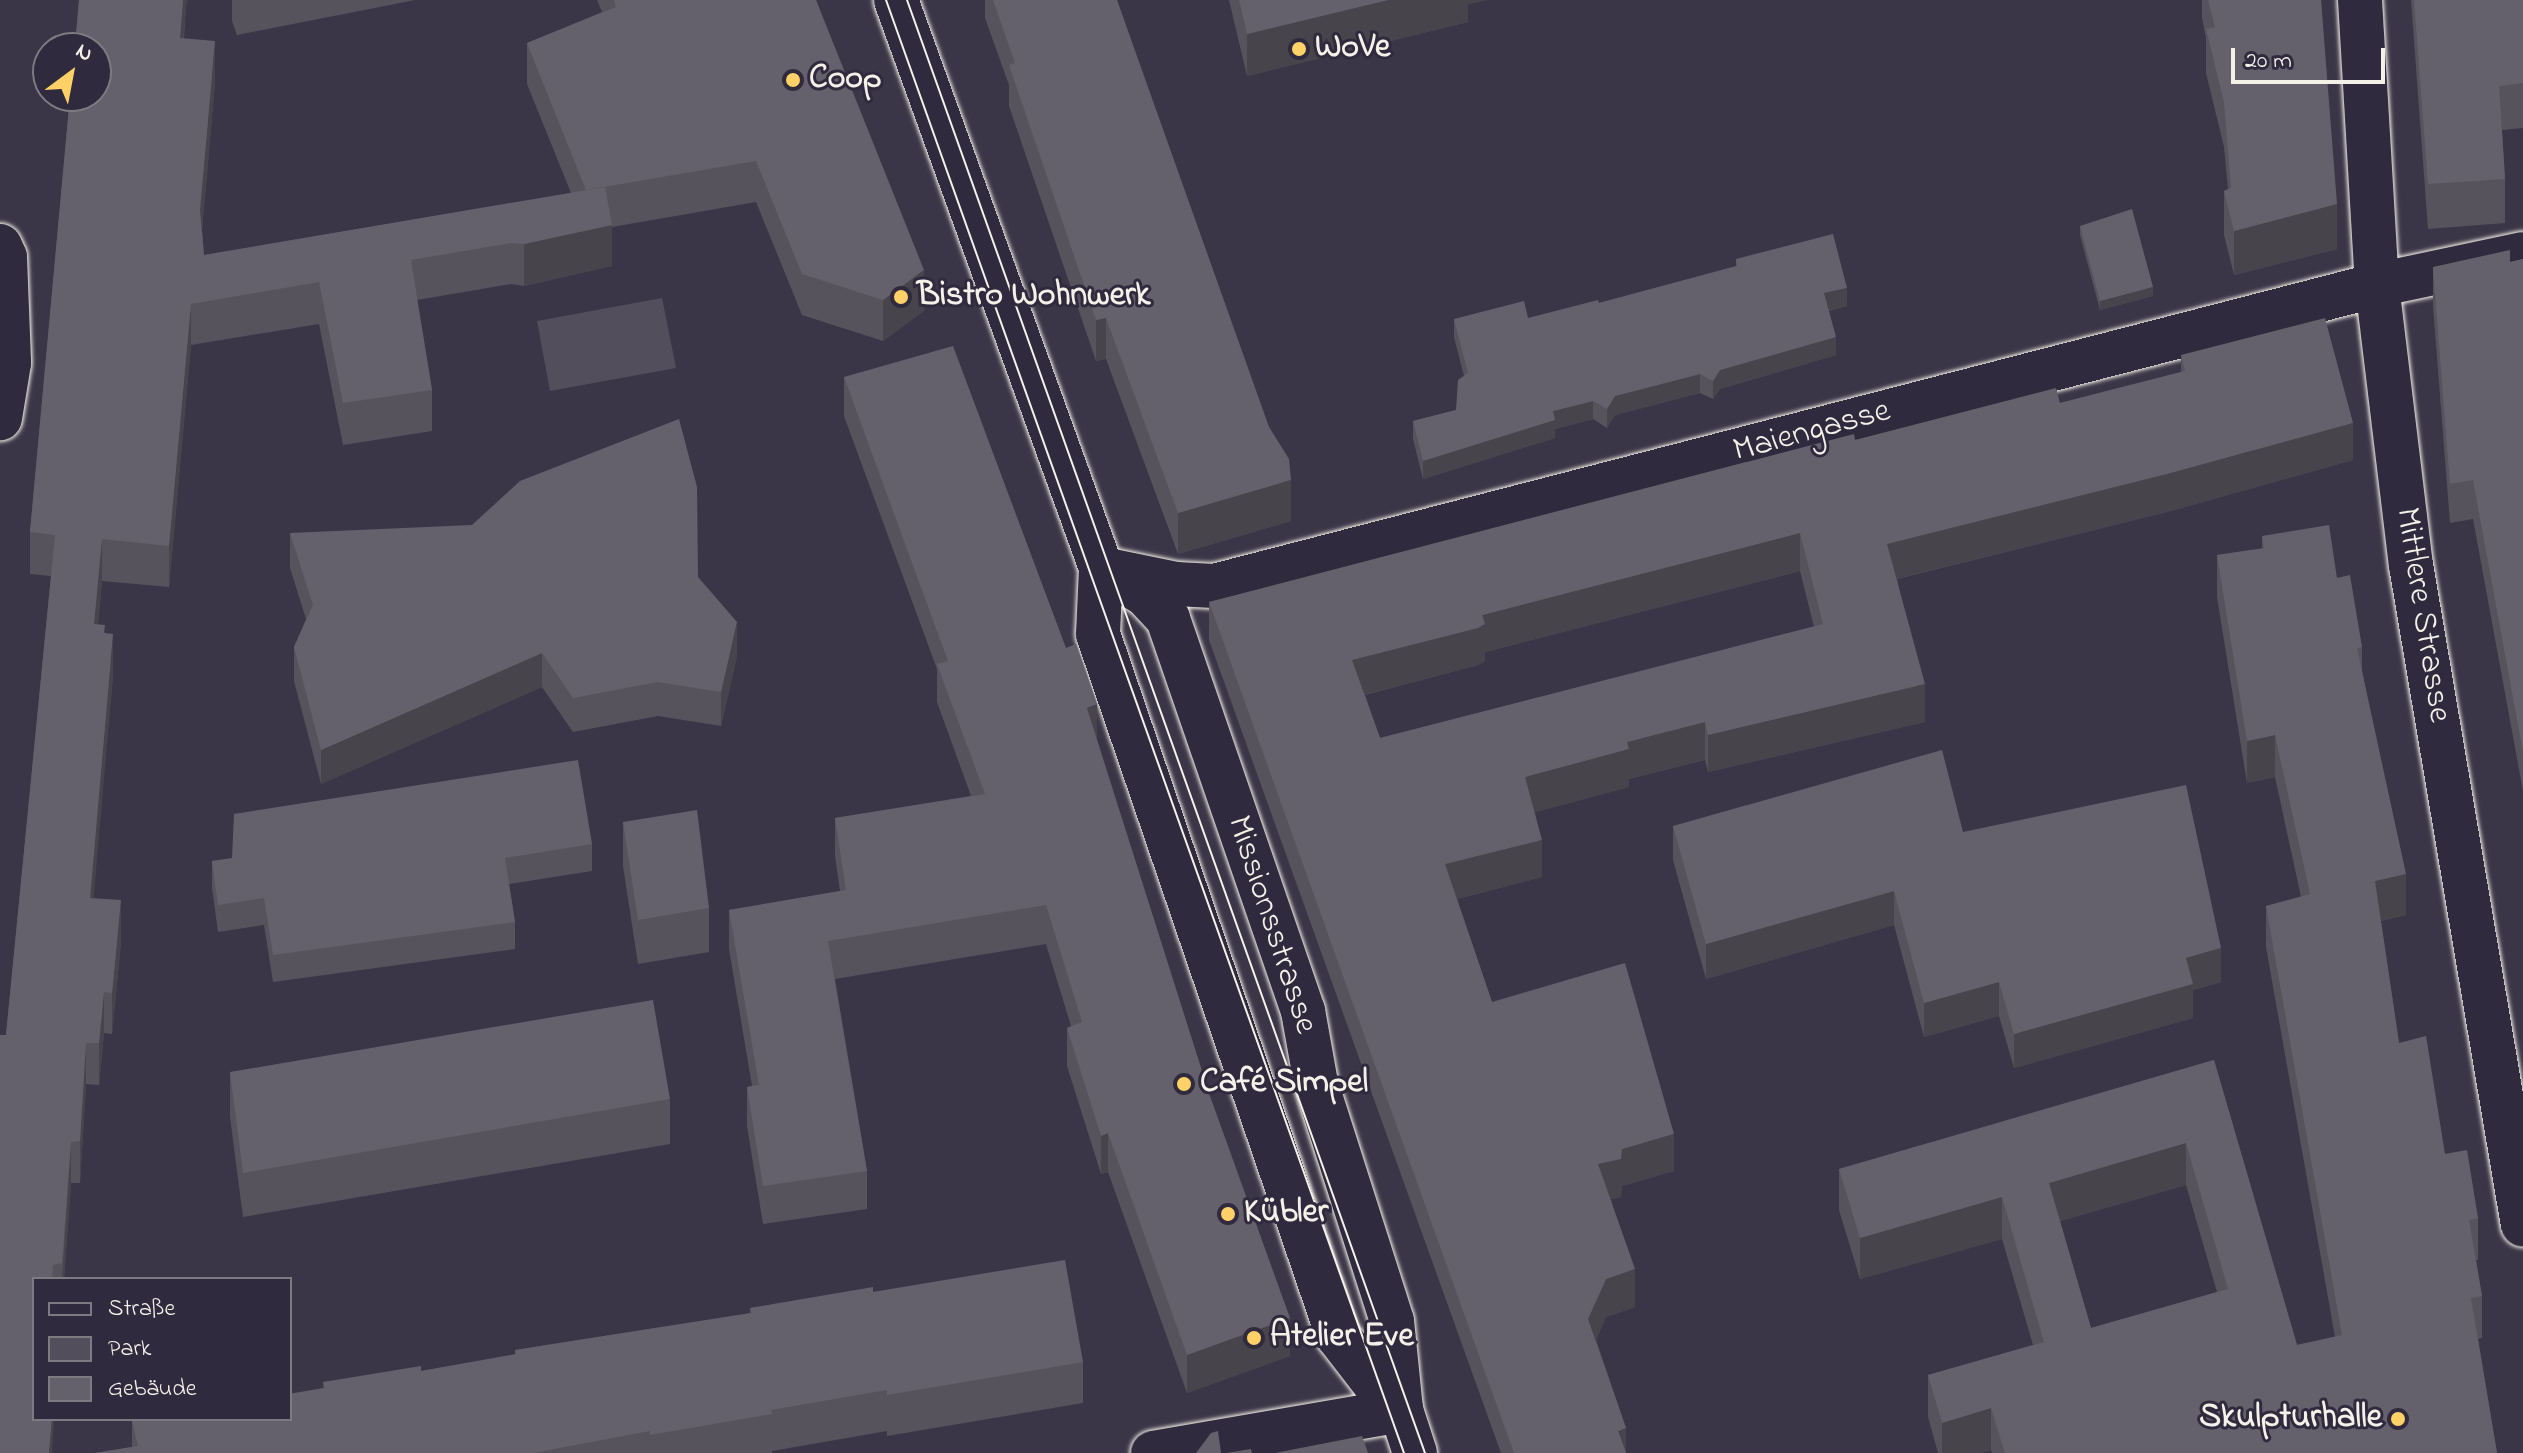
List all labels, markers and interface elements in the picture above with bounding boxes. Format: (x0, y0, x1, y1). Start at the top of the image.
place label: WoVe (1315, 29, 1390, 69)
north arrow (32, 32, 112, 112)
scale bar (2235, 32, 2389, 82)
text: N (69, 36, 98, 71)
marker: WoVe (1290, 40, 1308, 58)
text: 20 m (2245, 44, 2292, 79)
place label: Coop (809, 60, 882, 100)
marker: Coop (784, 71, 802, 89)
place label: Bistro Wohnwerk (917, 277, 1150, 317)
marker: Bistro Wohnwerk (892, 288, 910, 306)
street label: Maiengasse (1729, 392, 1895, 472)
street label: Mittlere Strasse (2385, 505, 2459, 725)
street label: Missionsstrasse (1217, 811, 1325, 1039)
place label: Café Simpel (1200, 1064, 1368, 1104)
marker: Café Simpel (1175, 1075, 1193, 1093)
place label: Kübler (1244, 1194, 1328, 1234)
marker: Kübler (1219, 1205, 1237, 1223)
legend (32, 1277, 292, 1421)
text: Straße (108, 1292, 175, 1327)
place label: Atelier Eve (1270, 1318, 1414, 1358)
marker: Atelier Eve (1245, 1329, 1263, 1347)
text: Park (108, 1332, 151, 1367)
text: Gebäude (108, 1372, 197, 1407)
place label: Skulpturhalle (2199, 1399, 2382, 1439)
marker: Skulpturhalle (2389, 1410, 2407, 1428)

